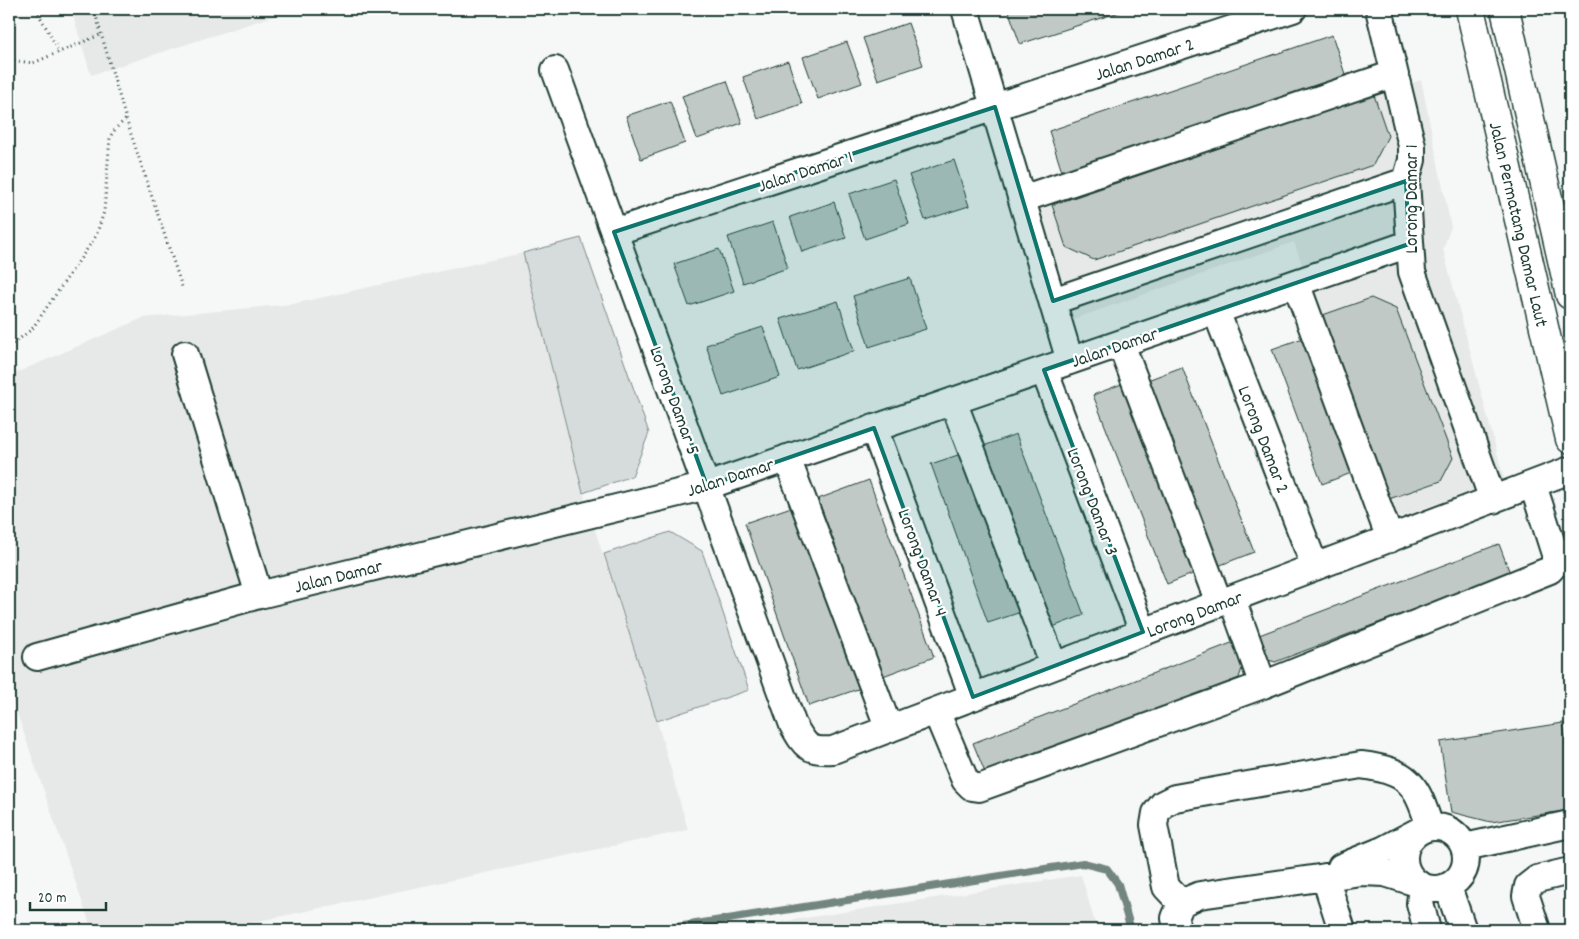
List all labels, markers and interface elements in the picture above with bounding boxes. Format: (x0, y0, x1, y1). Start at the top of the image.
street label: Jalan Damar 2 (1092, 33, 1198, 90)
street label: Jalan Permatang Damar Laut (1480, 120, 1553, 330)
street label: Lorong Damar 1 (1400, 144, 1427, 254)
street label: Jalan Damar 1 (755, 145, 857, 201)
street label: Jalan Damar (1068, 322, 1162, 377)
street label: Lorong Damar 5 (641, 343, 705, 459)
street label: Lorong Damar 2 (1229, 382, 1295, 498)
street label: Lorong Damar 3 (1058, 444, 1124, 560)
street label: Jalan Damar (684, 453, 778, 506)
street label: Lorong Damar 4 (889, 505, 953, 621)
street label: Jalan Damar (292, 554, 386, 602)
street label: Lorong Damar (1143, 586, 1247, 647)
scale bar (30, 879, 106, 911)
text: 20 m (38, 888, 66, 910)

